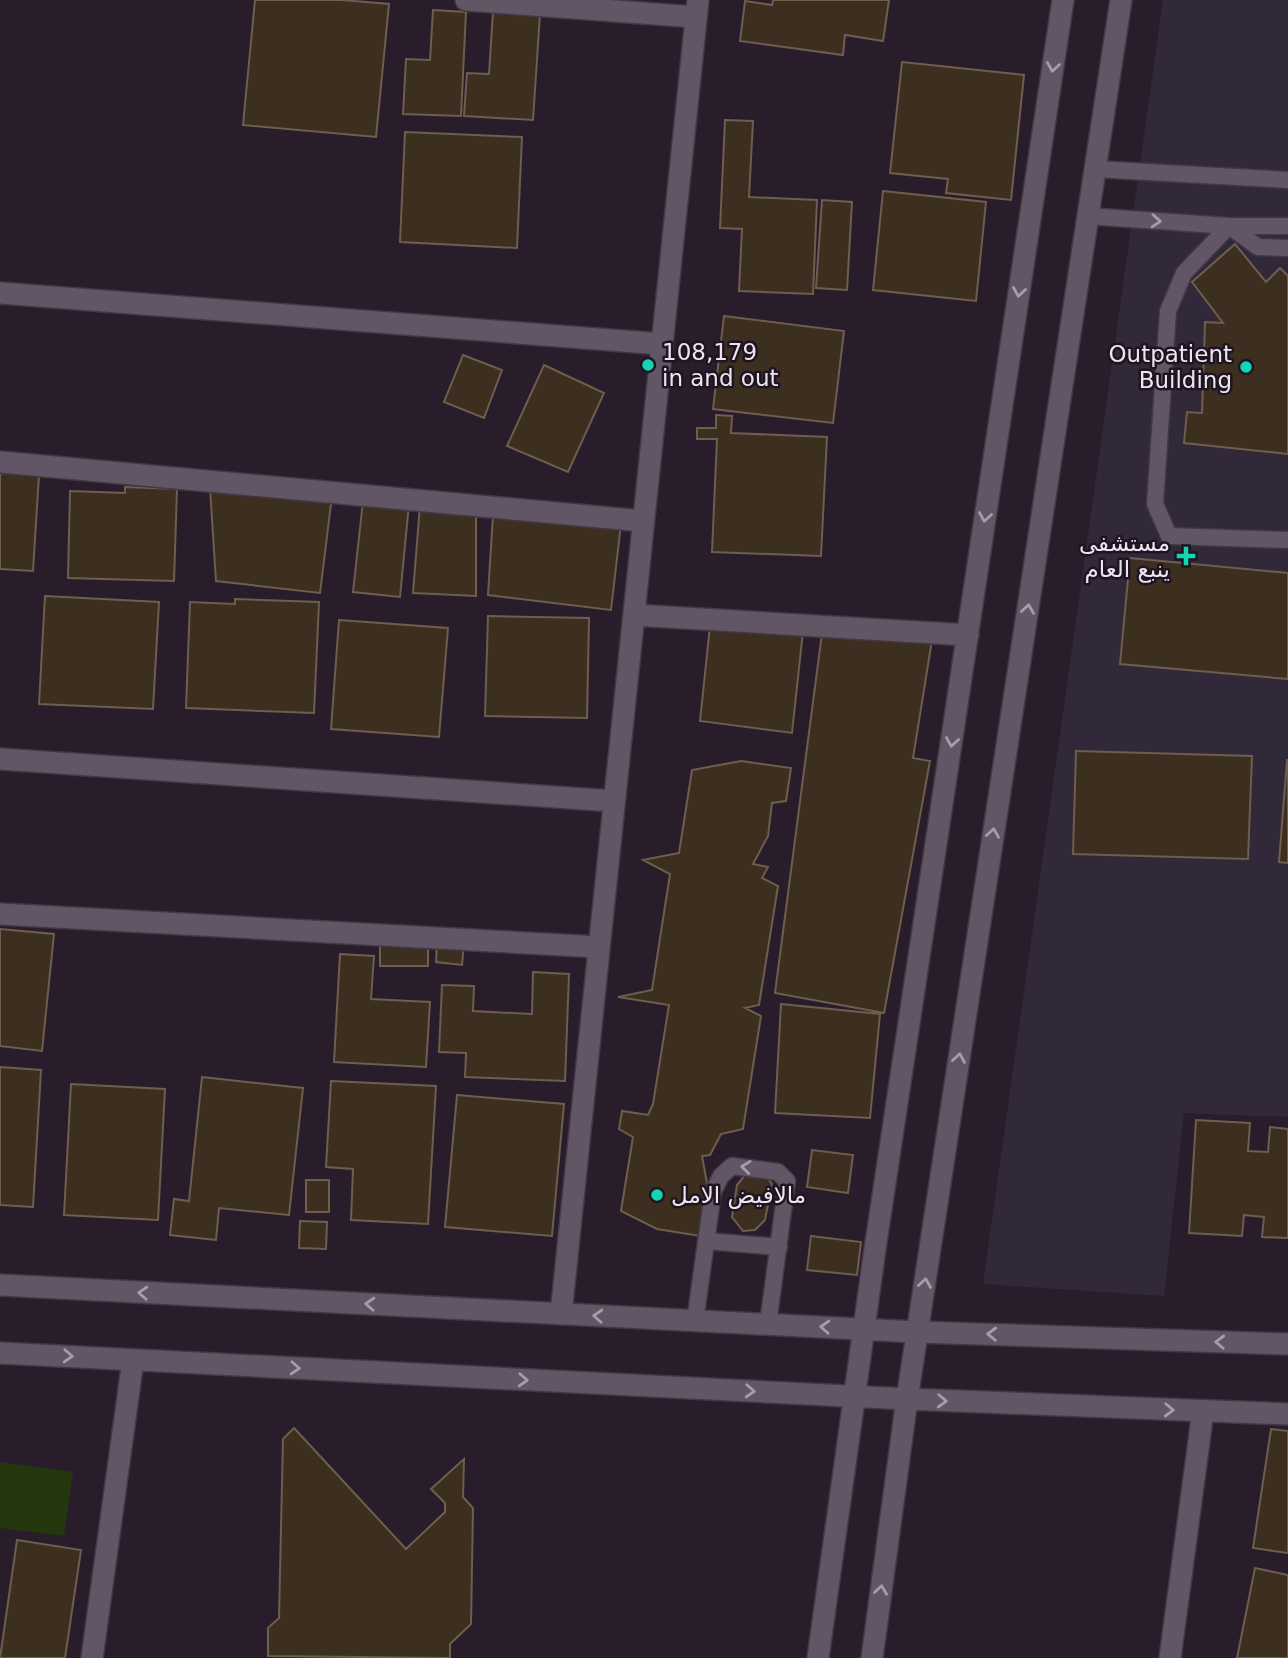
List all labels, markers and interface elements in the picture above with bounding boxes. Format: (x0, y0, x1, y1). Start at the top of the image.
one-way arrow (1046, 62, 1061, 73)
one-way arrow (1150, 213, 1161, 228)
one-way arrow (1012, 287, 1027, 298)
place label: 108,179 in and out (662, 339, 779, 391)
place label: Outpatient Building (1108, 341, 1232, 393)
marker: 108,179 in and out (640, 357, 656, 373)
marker: Outpatient Building (1238, 359, 1254, 375)
one-way arrow (978, 512, 993, 523)
place label: مستشفى ينبع العام (1079, 530, 1170, 583)
marker: مستشفى ينبع العام (1176, 546, 1196, 566)
one-way arrow (1020, 603, 1035, 614)
one-way arrow (944, 737, 959, 748)
one-way arrow (986, 828, 1001, 839)
one-way arrow (951, 1052, 966, 1064)
one-way arrow (740, 1160, 751, 1175)
place label: مالافيض الامل (671, 1182, 806, 1209)
marker: مالافيض الامل (649, 1187, 665, 1203)
one-way arrow (917, 1277, 932, 1289)
one-way arrow (137, 1285, 148, 1300)
one-way arrow (365, 1297, 376, 1312)
one-way arrow (592, 1308, 603, 1323)
one-way arrow (819, 1320, 830, 1335)
one-way arrow (987, 1327, 998, 1342)
one-way arrow (1214, 1334, 1225, 1349)
one-way arrow (63, 1349, 74, 1364)
one-way arrow (290, 1360, 301, 1375)
one-way arrow (517, 1372, 528, 1387)
one-way arrow (745, 1384, 756, 1399)
one-way arrow (937, 1393, 948, 1408)
one-way arrow (1164, 1402, 1175, 1417)
one-way arrow (874, 1585, 889, 1596)

